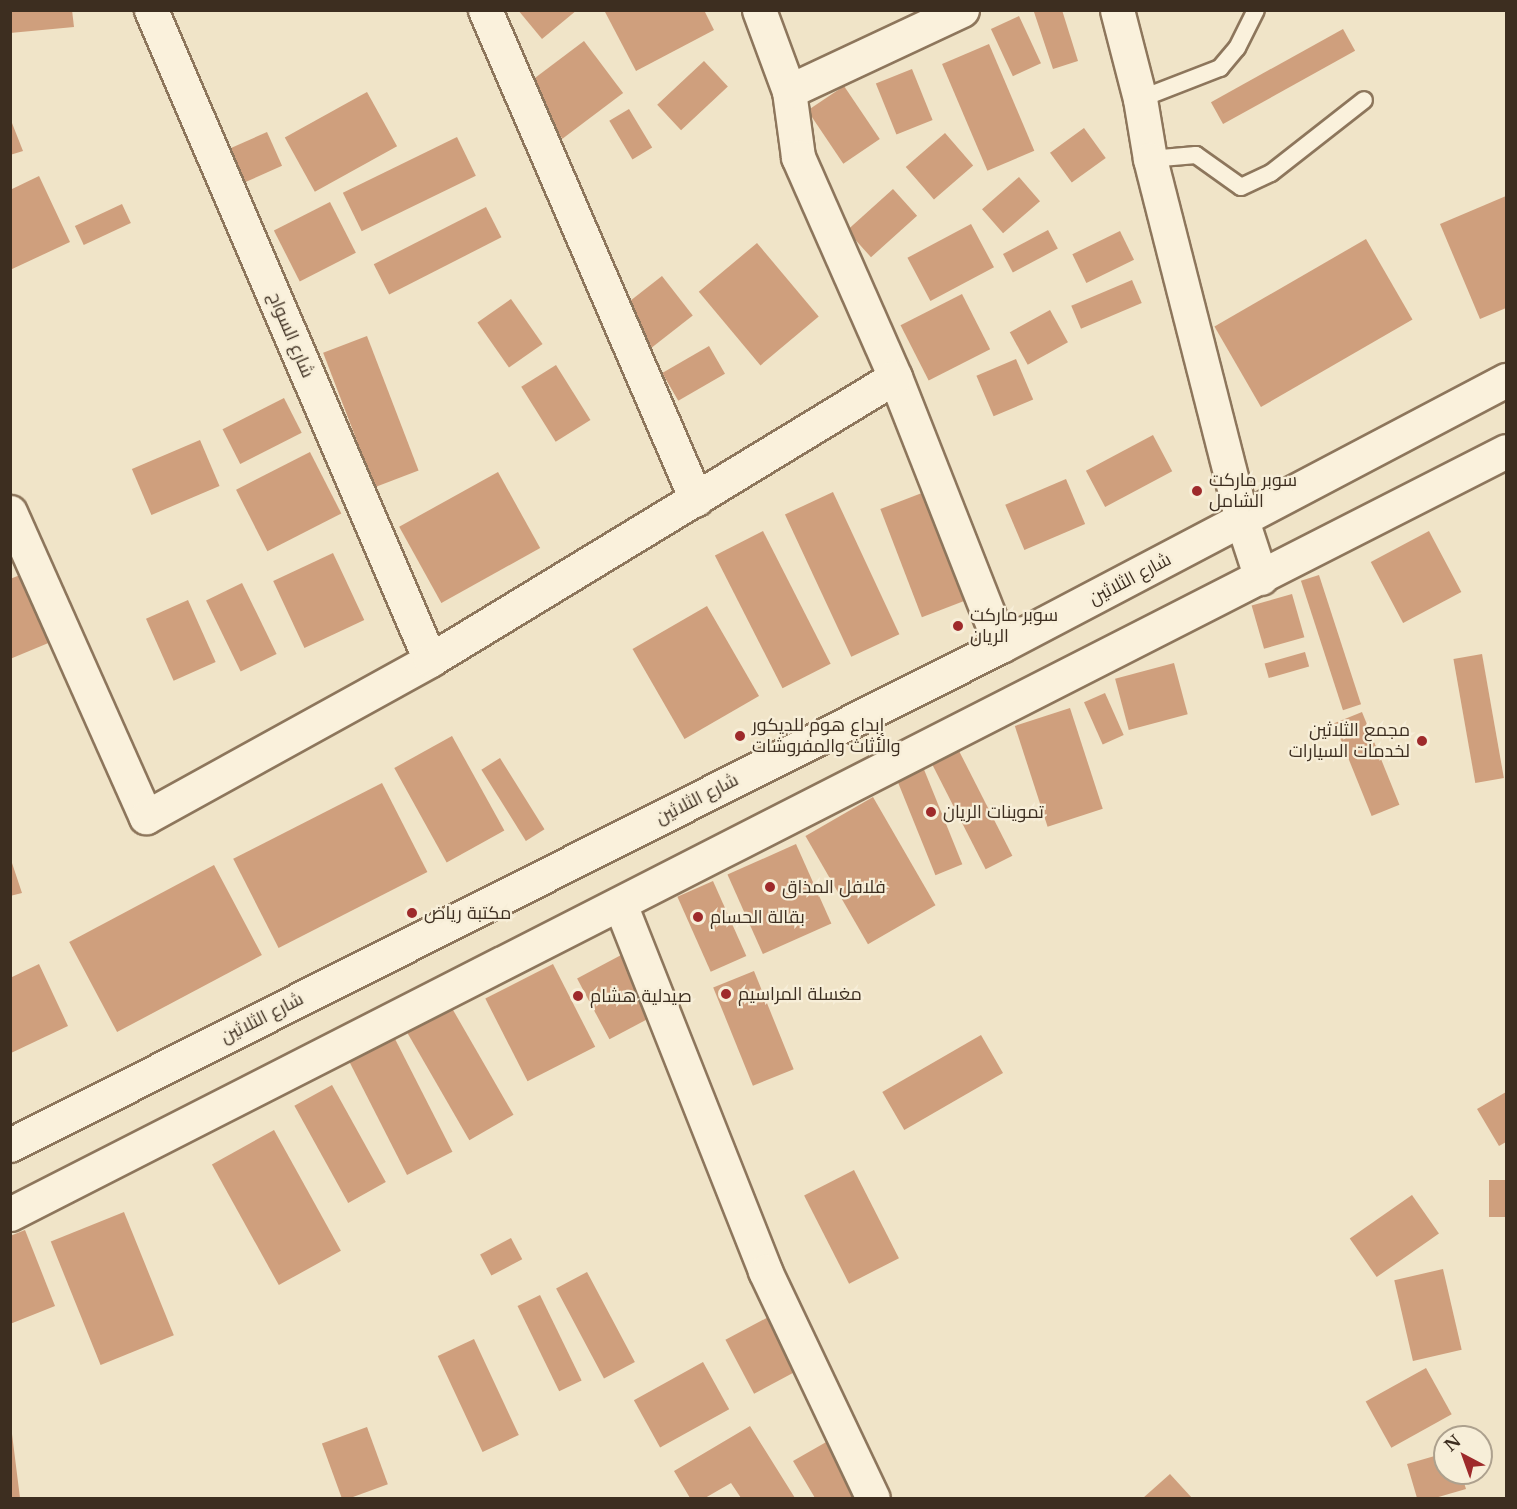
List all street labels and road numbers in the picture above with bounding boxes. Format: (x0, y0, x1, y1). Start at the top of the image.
street label: شارع السواح (263, 289, 319, 381)
street label: شارع الثلاثين (1085, 548, 1175, 610)
street label: شارع الثلاثين (652, 769, 742, 829)
street label: شارع الثلاثين (217, 988, 307, 1048)

